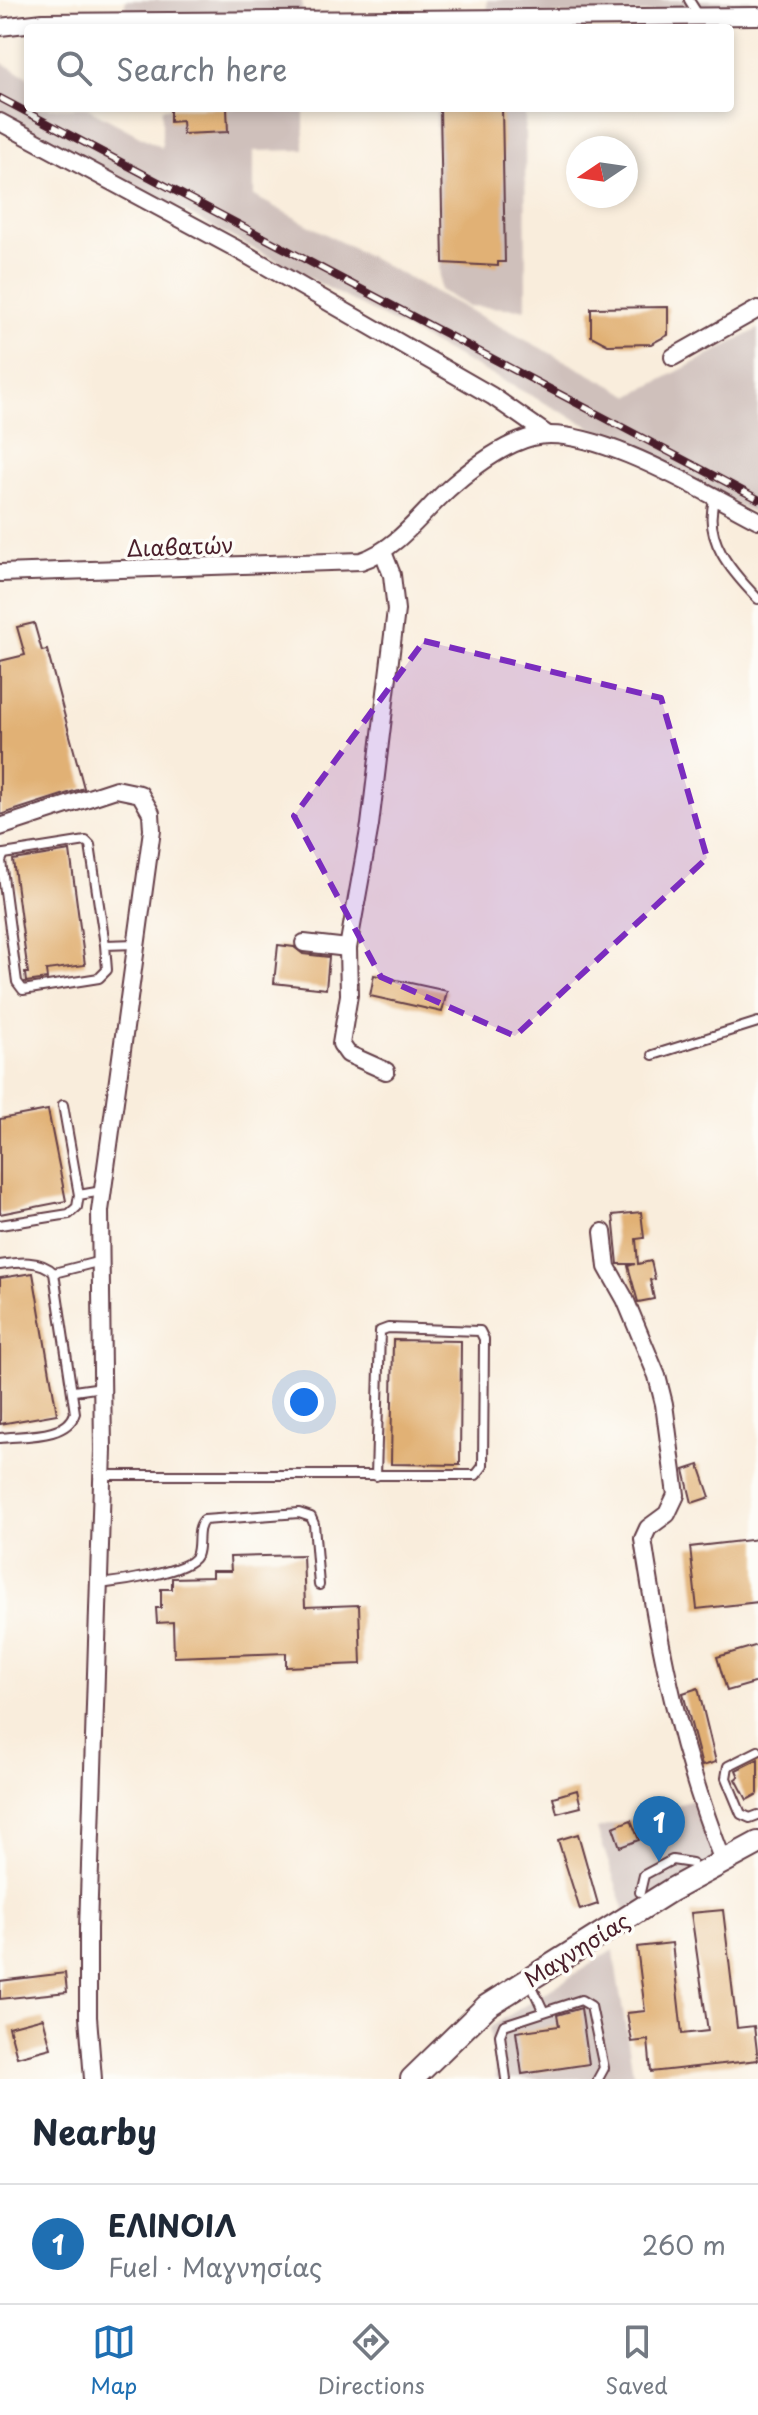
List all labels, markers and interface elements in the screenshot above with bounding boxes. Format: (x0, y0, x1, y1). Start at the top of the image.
search box (24, 24, 734, 112)
icon: search (52, 46, 96, 90)
text: Search here (116, 46, 288, 91)
north arrow (566, 136, 638, 208)
street label: Διαβατών (126, 527, 234, 564)
your location (284, 1382, 324, 1422)
pin: 1 (633, 1796, 685, 1862)
street label: Μαγνησίας (517, 1903, 635, 1994)
text: Nearby (32, 2105, 157, 2157)
text: ΕΛΙΝΟΙΛ (108, 2202, 236, 2247)
text: 1 (52, 2225, 64, 2264)
text: 260 m (642, 2225, 726, 2264)
text: Fuel · Μαγνησίας (108, 2247, 322, 2286)
tab: Map (90, 2320, 137, 2401)
tab: Directions (318, 2320, 425, 2401)
tab: Saved (605, 2320, 668, 2401)

